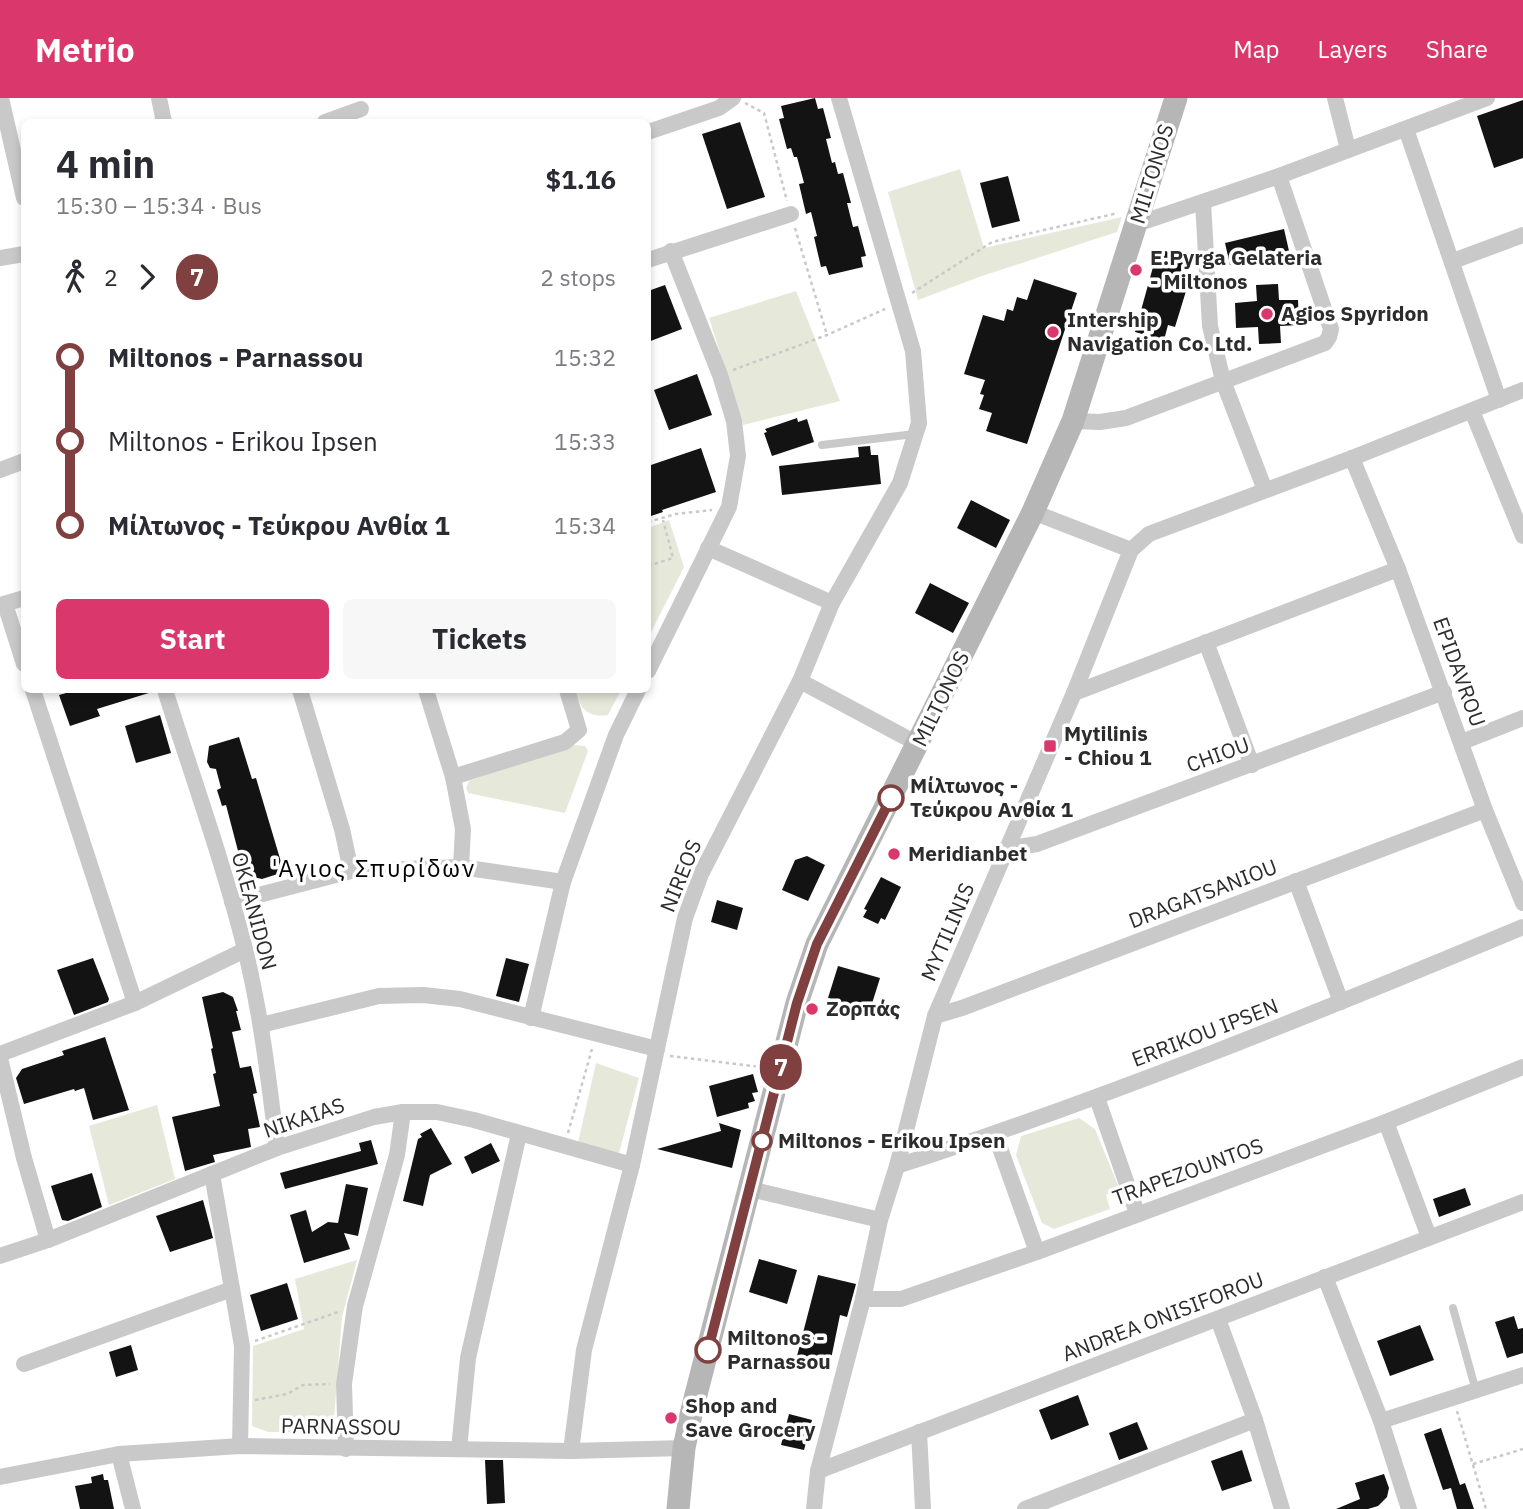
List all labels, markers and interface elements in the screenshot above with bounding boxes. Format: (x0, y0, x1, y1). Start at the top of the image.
text: Metrio (35, 28, 135, 71)
text: Map (1233, 33, 1280, 65)
text: Layers (1318, 33, 1388, 65)
text: Share (1426, 33, 1488, 65)
street label: MILTONOS (1123, 120, 1179, 227)
text: 4 min (56, 139, 155, 188)
text: $1.16 (546, 162, 616, 196)
text: 15:30 – 15:34 · Bus (56, 190, 262, 220)
place label: E.Pyrga Gelateria - Miltonos (1150, 243, 1322, 295)
icon: walk (56, 258, 94, 296)
icon: forward (128, 258, 166, 296)
text: 7 (190, 261, 204, 293)
text: 2 (104, 262, 118, 292)
text: 2 stops (540, 262, 616, 292)
marker: E.Pyrga Gelateria - Miltonos (1128, 262, 1144, 278)
place label: Agios Spyridon (1281, 299, 1429, 327)
place label: Intership Navigation Co. Ltd. (1067, 305, 1253, 357)
marker: Agios Spyridon (1259, 306, 1275, 322)
marker: Intership Navigation Co. Ltd. (1045, 324, 1061, 340)
text: Miltonos - Parnassou (108, 340, 363, 374)
text: 15:32 (554, 342, 616, 372)
text: Miltonos - Erikou Ipsen (108, 424, 378, 458)
text: 15:33 (554, 426, 616, 456)
text: Μίλτωνος - Τεύκρου Ανθία 1 (108, 508, 450, 542)
text: 15:34 (554, 510, 616, 540)
button: Start (56, 599, 329, 679)
button: Tickets (343, 599, 616, 679)
street label: EPIDAVROU (1427, 613, 1493, 730)
street label: MILTONOS (905, 646, 975, 751)
place label: Mytilinis - Chiou 1 (1064, 719, 1152, 771)
street label: CHIOU (1182, 730, 1253, 778)
marker: Mytilinis - Chiou 1 (1042, 738, 1058, 754)
place label: Μίλτωνος - Τεύκρου Ανθία 1 (910, 771, 1074, 823)
marker: Μίλτωνος - Τεύκρου Ανθία 1 (878, 785, 904, 811)
street label: NIREOS (653, 835, 707, 916)
place label: Meridianbet (908, 839, 1027, 867)
marker: Meridianbet (886, 846, 902, 862)
street label: OKEANIDON (226, 849, 284, 973)
district label: 'Αγιος Σπυρίδων (272, 852, 476, 884)
street label: DRAGATSANIOU (1124, 852, 1281, 934)
street label: MYTILINIS (914, 878, 980, 985)
street label: ERRIKOU IPSEN (1127, 991, 1282, 1073)
place label: Ζορπάς (826, 994, 901, 1022)
marker: Ζορπάς (804, 1001, 820, 1017)
line badge: 7 (758, 1044, 804, 1090)
text: 7 (774, 1051, 788, 1083)
street label: NIKAIAS (259, 1090, 348, 1144)
place label: Miltonos - Erikou Ipsen (778, 1126, 1005, 1154)
marker: Miltonos - Erikou Ipsen (752, 1131, 772, 1151)
street label: TRAPEZOUNTOS (1108, 1131, 1267, 1211)
street label: ANDREA ONISIFOROU (1058, 1265, 1267, 1367)
place label: Miltonos - Parnassou (727, 1323, 831, 1375)
marker: Miltonos - Parnassou (695, 1337, 721, 1363)
place label: Shop and Save Grocery (685, 1391, 816, 1443)
marker: Shop and Save Grocery (663, 1410, 679, 1426)
street label: PARNASSOU (281, 1411, 401, 1441)

